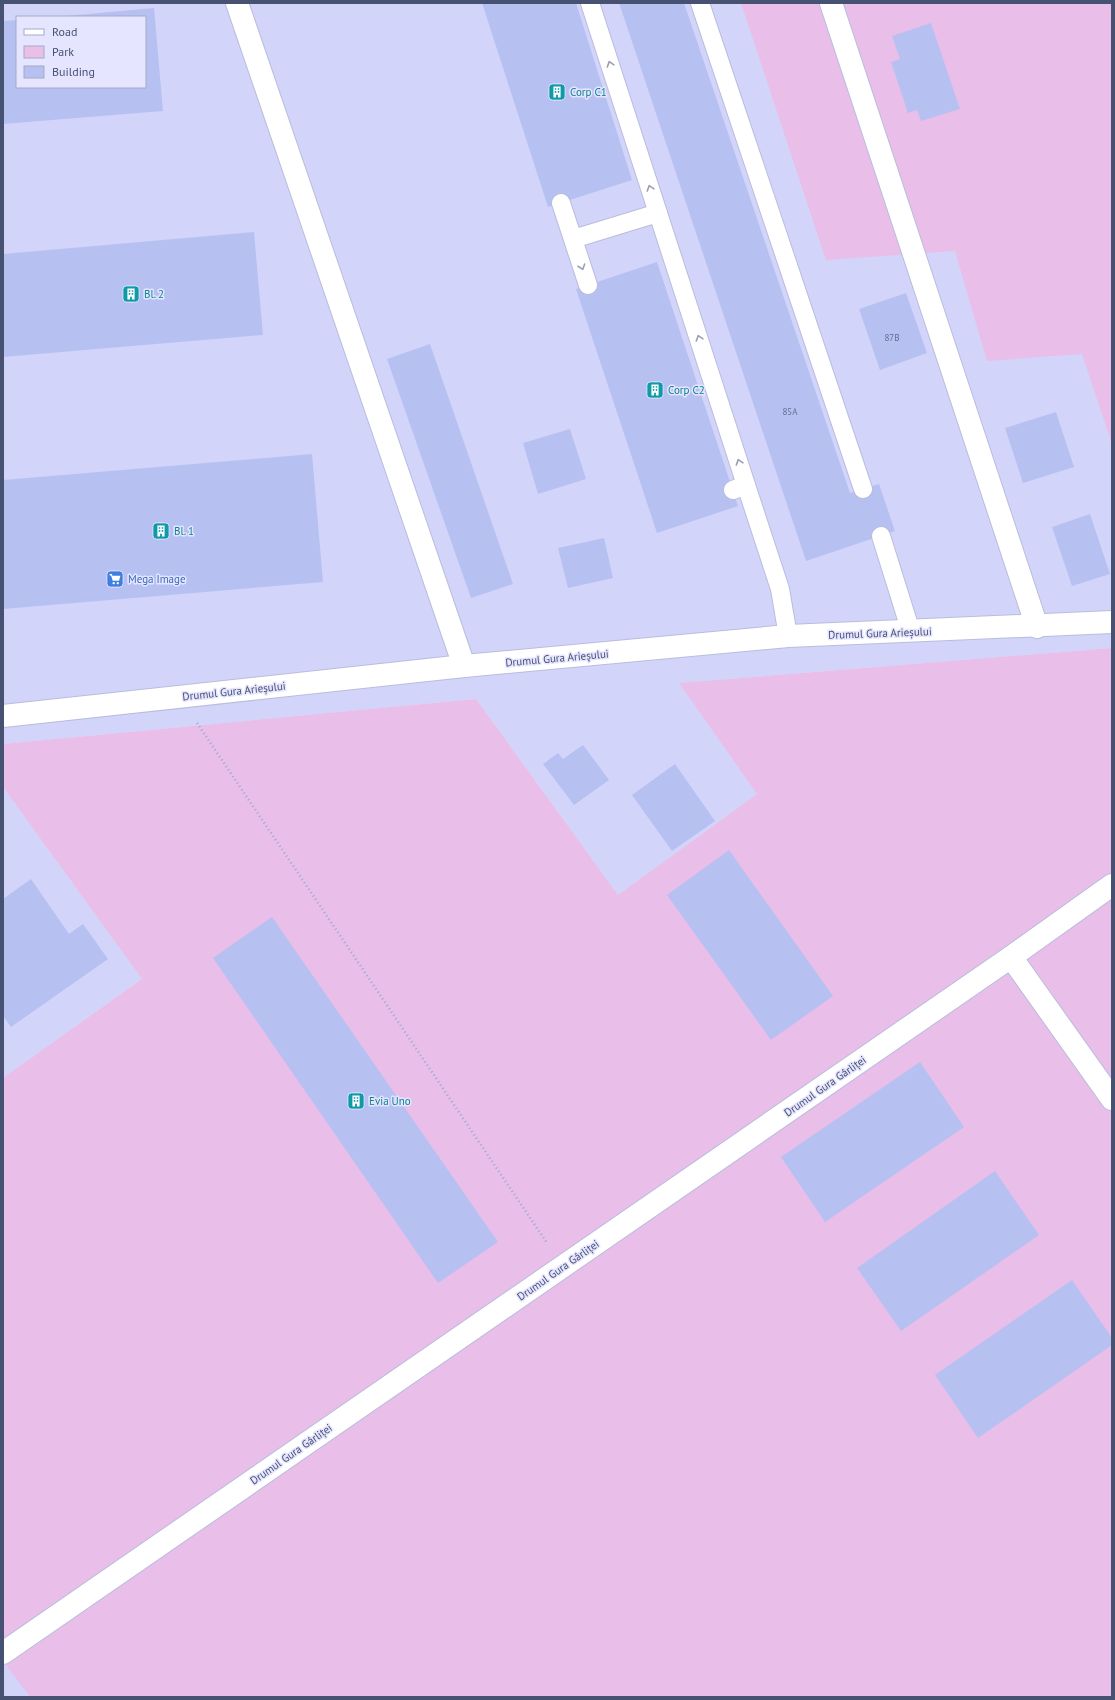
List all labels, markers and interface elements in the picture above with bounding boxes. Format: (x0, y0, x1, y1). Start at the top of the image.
legend (16, 16, 146, 88)
text: Road (52, 24, 77, 39)
text: Park (52, 44, 74, 59)
one-way arrow (606, 61, 614, 68)
text: Building (52, 64, 95, 79)
building icon: Corp C1 (547, 82, 567, 102)
place label: Corp C1 (570, 85, 607, 99)
one-way arrow (646, 184, 655, 191)
one-way arrow (577, 263, 586, 270)
building icon: Bl. 2 (121, 284, 141, 304)
place label: Bl. 2 (144, 287, 164, 301)
house number: 87B (884, 332, 900, 343)
one-way arrow (695, 335, 703, 342)
building icon: Corp C2 (645, 380, 665, 400)
place label: Corp C2 (668, 383, 705, 397)
house number: 85A (782, 406, 798, 417)
one-way arrow (735, 458, 744, 465)
building icon: Bl. 1 (151, 521, 171, 541)
place label: Bl. 1 (174, 524, 194, 538)
supermarket icon: Mega Image (105, 569, 125, 589)
place label: Mega Image (128, 572, 186, 586)
street label: Drumul Gura Arieșului (828, 624, 932, 642)
street label: Drumul Gura Arieșului (505, 647, 609, 669)
street label: Drumul Gura Arieșului (182, 679, 286, 703)
street label: Drumul Gura Gârliței (781, 1052, 869, 1120)
building icon: Evia Uno (346, 1091, 366, 1111)
place label: Evia Uno (369, 1094, 411, 1108)
street label: Drumul Gura Gârliței (514, 1236, 602, 1304)
street label: Drumul Gura Gârliței (247, 1420, 335, 1488)

